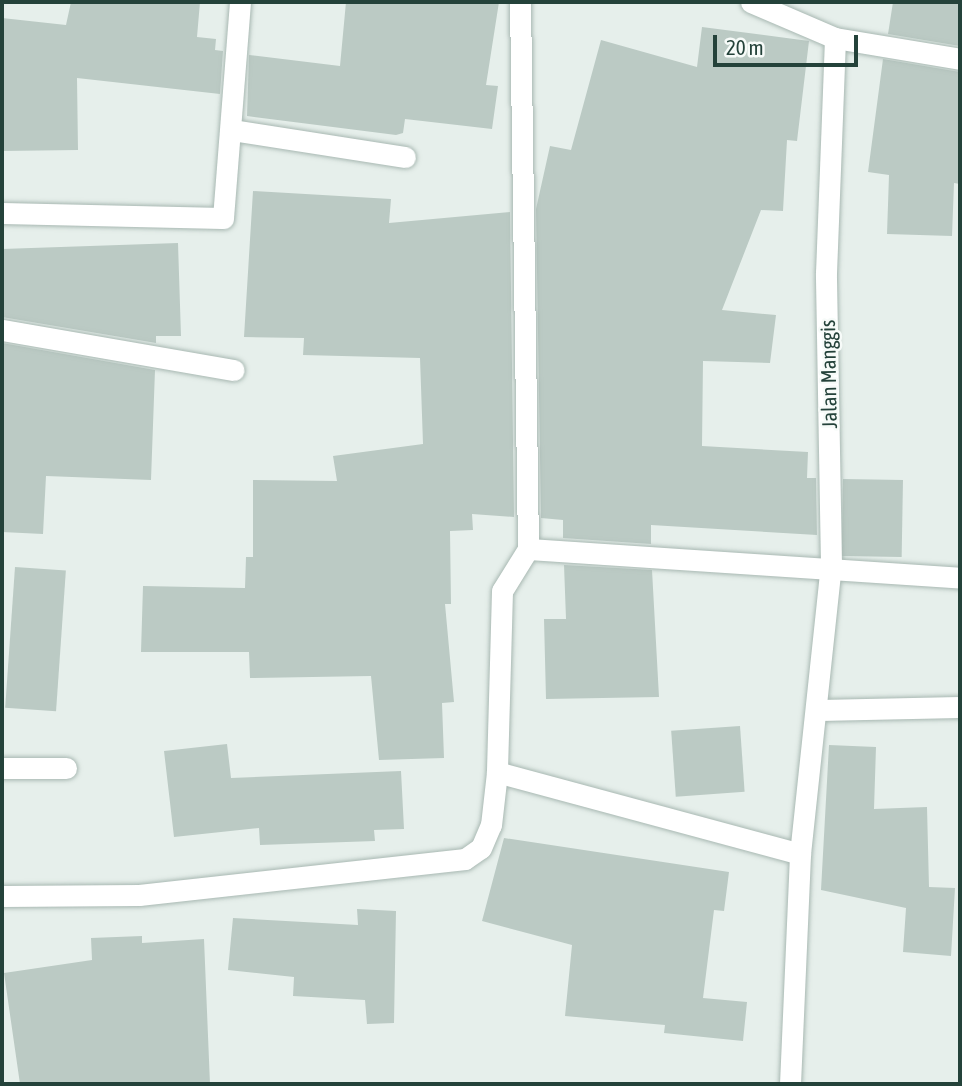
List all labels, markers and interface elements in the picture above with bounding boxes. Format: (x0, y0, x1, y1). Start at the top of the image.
scale bar (717, 21, 862, 65)
text: 20 m (726, 35, 764, 59)
street label: Jalan Manggis (814, 319, 842, 429)

